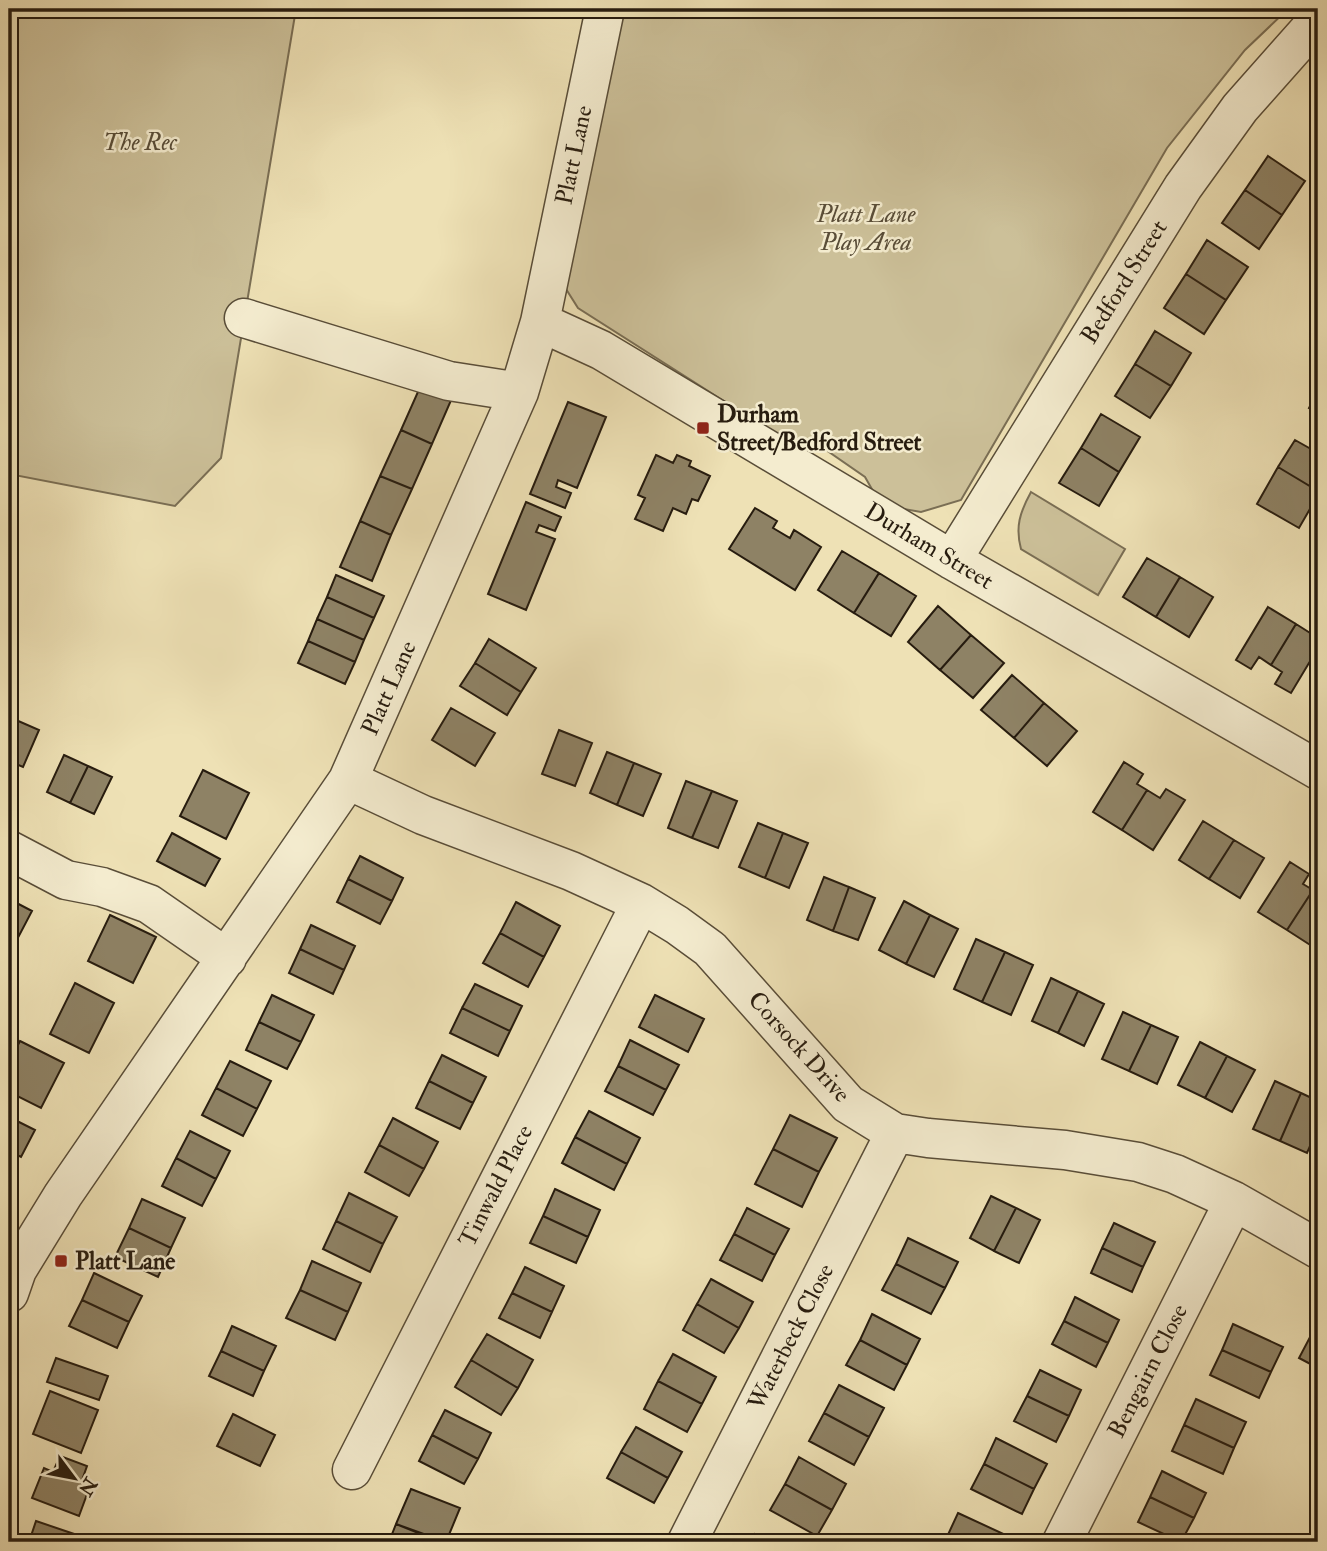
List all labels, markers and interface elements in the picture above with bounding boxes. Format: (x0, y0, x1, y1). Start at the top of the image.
street label: Platt Lane (548, 103, 600, 207)
park label: The Rec (103, 127, 177, 158)
park label: Platt Lane Play Area (816, 199, 916, 258)
street label: Bedford Street (1074, 214, 1174, 350)
place label: Durham Street/Bedford Street (717, 399, 922, 458)
marker: Durham Street/Bedford Street (695, 420, 711, 436)
street label: Durham Street (859, 495, 999, 597)
street label: Platt Lane (354, 636, 424, 740)
street label: Corsock Drive (741, 985, 857, 1109)
street label: Tinwald Place (452, 1120, 540, 1252)
place label: Platt Lane (75, 1246, 175, 1277)
marker: Platt Lane (53, 1253, 69, 1269)
street label: Waterbeck Close (740, 1259, 841, 1416)
street label: Bengairn Close (1101, 1299, 1195, 1443)
north arrow (38, 1442, 108, 1512)
text: N (72, 1472, 103, 1501)

